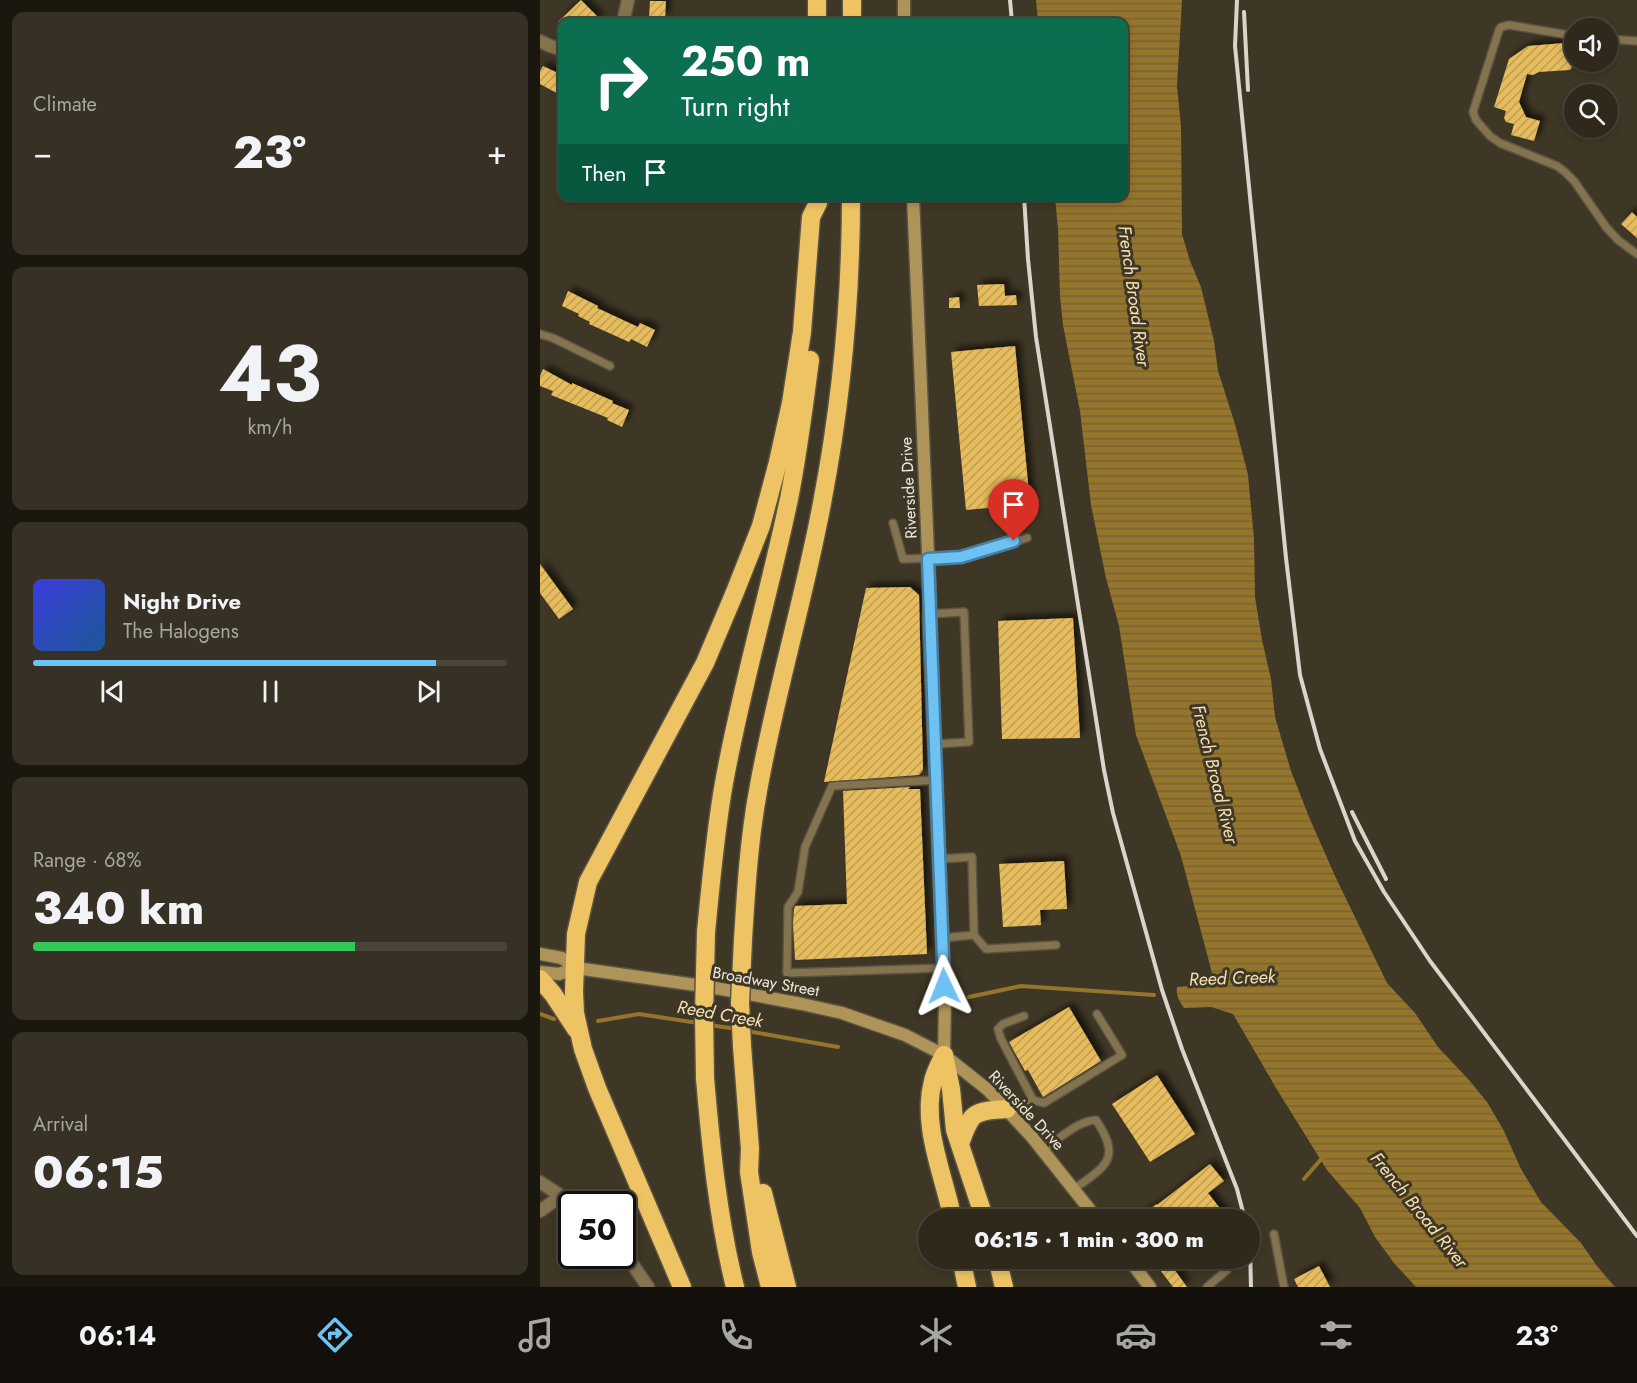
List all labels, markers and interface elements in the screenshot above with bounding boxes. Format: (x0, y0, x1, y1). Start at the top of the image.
map controls (1564, 18, 1618, 138)
button: sound (1564, 18, 1618, 72)
text: 250 m (681, 31, 811, 92)
icon: right (582, 42, 660, 120)
button: search (1564, 84, 1618, 138)
text: Turn right (681, 87, 789, 126)
text: Climate (33, 90, 97, 119)
text: 23° (233, 120, 306, 185)
text: − (33, 129, 52, 176)
text: + (487, 129, 507, 176)
icon: arrive (639, 156, 672, 189)
text: Then (582, 157, 627, 189)
water label: French Broad River (1111, 224, 1157, 369)
text: 43 (219, 318, 321, 430)
text: km/h (247, 413, 293, 442)
street label: Riverside Drive (894, 436, 923, 539)
pin (988, 479, 1039, 541)
icon: arrive (997, 488, 1030, 521)
text: Night Drive (123, 585, 241, 617)
text: The Halogens (123, 617, 239, 646)
icon: previous (96, 675, 129, 708)
icon: pause (254, 675, 287, 708)
icon: next (412, 675, 445, 708)
water label: French Broad River (1185, 702, 1245, 847)
text: Range · 68% (33, 846, 141, 875)
text: 340 km (33, 876, 204, 941)
position arrow (912, 954, 976, 1018)
street label: Broadway Street (711, 961, 821, 1002)
water label: Reed Creek (1188, 963, 1277, 993)
water label: Reed Creek (675, 994, 766, 1035)
street label: Riverside Drive (983, 1065, 1070, 1155)
text: Arrival (33, 1110, 88, 1139)
text: 06:15 (33, 1140, 164, 1205)
water label: French Broad River (1364, 1147, 1474, 1274)
speed limit sign: 50 (558, 1191, 636, 1269)
text: 06:15 · 1 min · 300 m (974, 1223, 1204, 1255)
icon: directions (314, 1314, 356, 1356)
icon: music (515, 1314, 557, 1356)
icon: phone (715, 1314, 757, 1356)
icon: climate (915, 1314, 957, 1356)
icon: car (1115, 1314, 1157, 1356)
icon: filters (1315, 1314, 1357, 1356)
text: 06:14 (79, 1316, 156, 1355)
text: 23° (1515, 1316, 1558, 1355)

